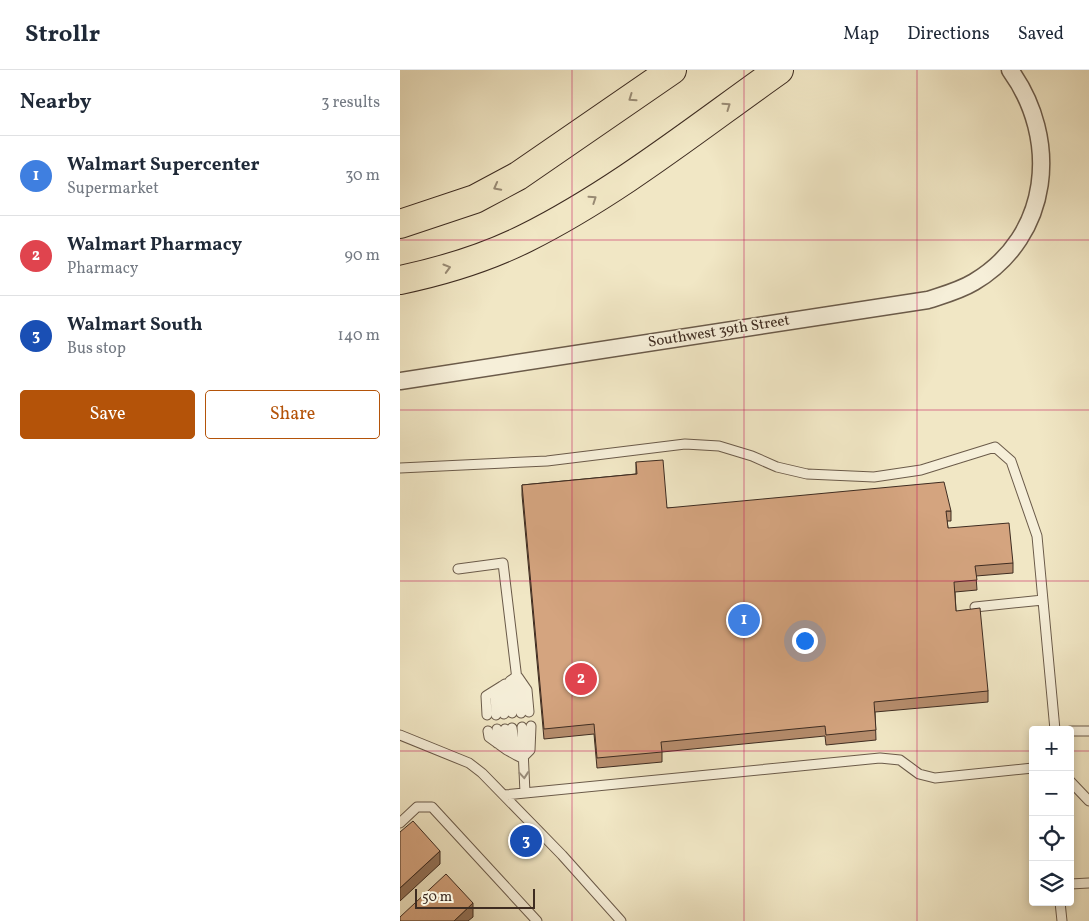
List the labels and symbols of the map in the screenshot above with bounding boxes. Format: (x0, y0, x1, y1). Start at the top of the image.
one-way arrow (628, 92, 638, 101)
one-way arrow (721, 103, 731, 112)
one-way arrow (493, 181, 502, 191)
one-way arrow (588, 195, 597, 205)
one-way arrow (443, 264, 451, 274)
street label: Southwest 39th Street (647, 310, 791, 354)
pin: 1 (728, 601, 760, 639)
your location (792, 628, 818, 654)
pin: 2 (565, 660, 597, 698)
one-way arrow (518, 772, 529, 780)
pin: 3 (510, 822, 542, 860)
scale bar (415, 886, 535, 909)

